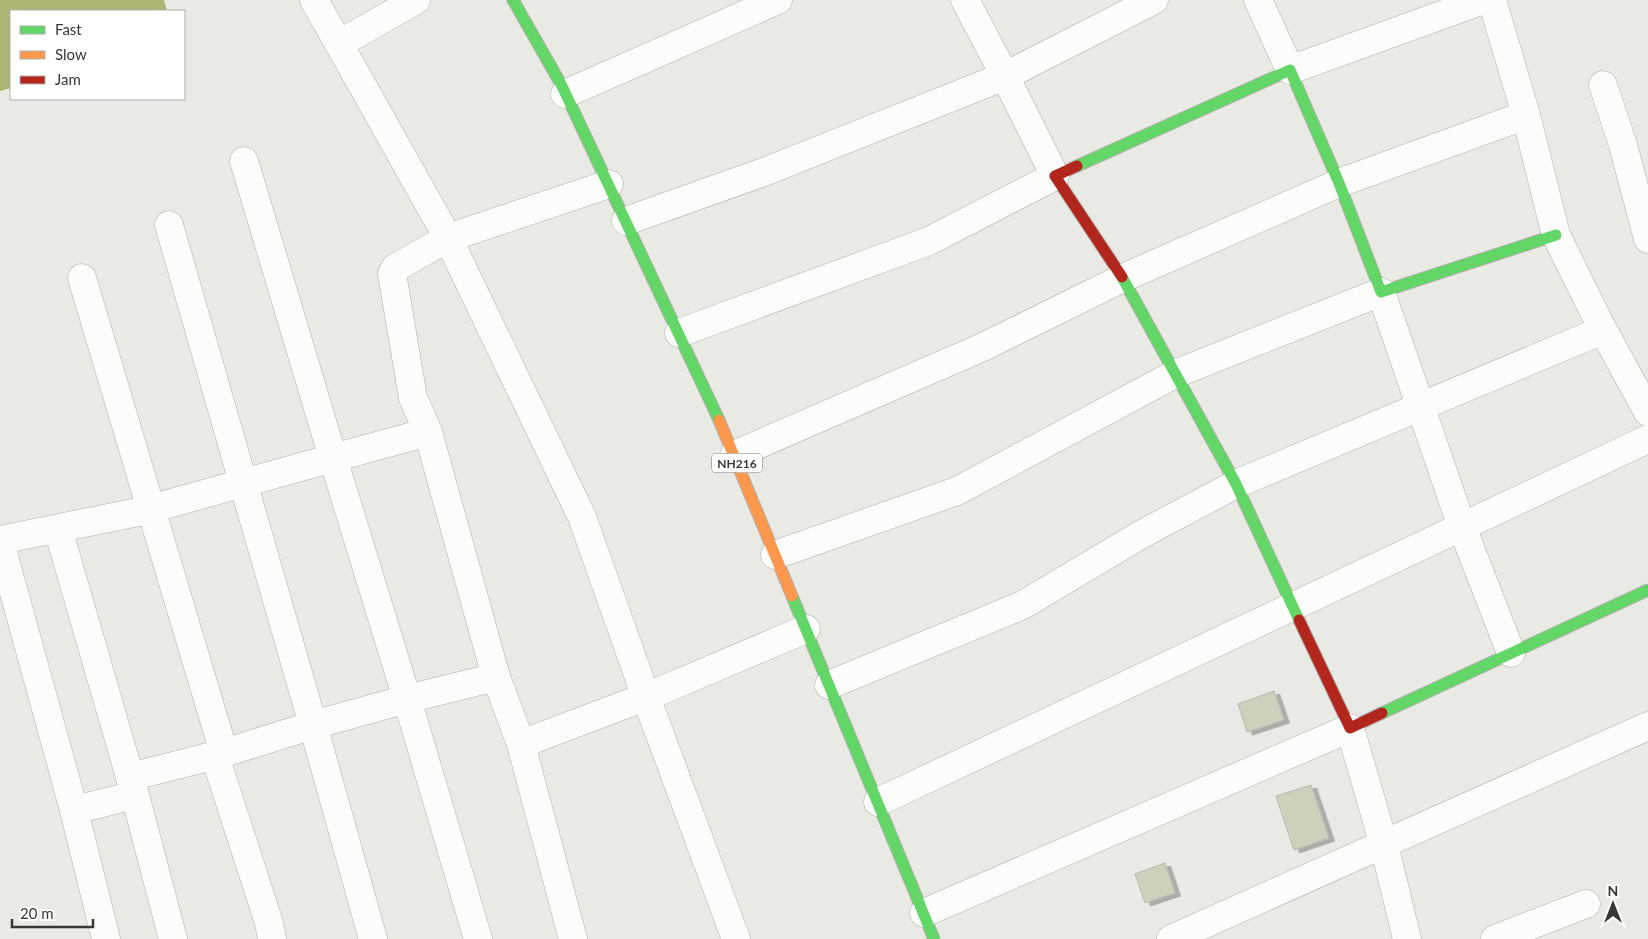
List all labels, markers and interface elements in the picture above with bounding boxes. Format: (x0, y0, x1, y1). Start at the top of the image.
legend (10, 10, 185, 100)
text: Fast (55, 20, 82, 38)
text: Slow (55, 45, 87, 63)
text: Jam (55, 70, 81, 88)
road number: NH216 (712, 453, 762, 472)
north arrow (1588, 879, 1638, 929)
text: N (1608, 882, 1618, 899)
scale bar (12, 896, 94, 928)
text: 20 m (20, 904, 54, 922)

